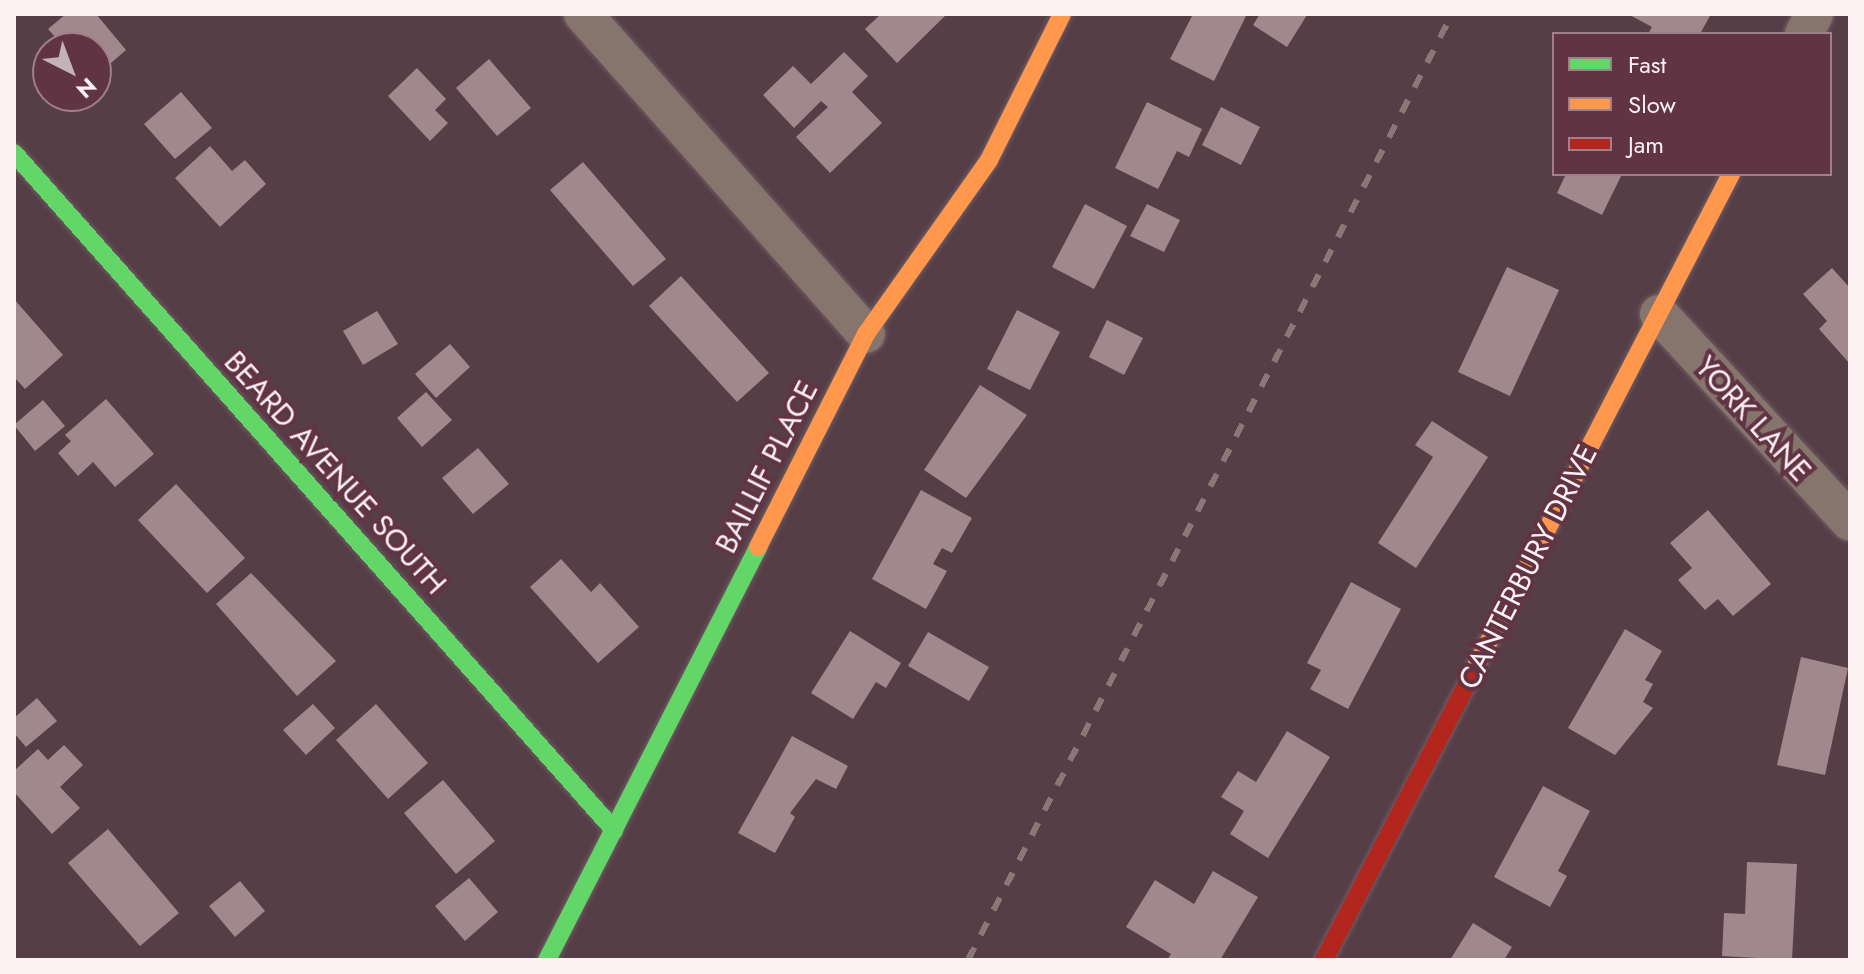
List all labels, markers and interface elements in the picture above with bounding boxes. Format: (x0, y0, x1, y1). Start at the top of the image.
north arrow (32, 32, 112, 112)
legend (1552, 32, 1832, 176)
text: Fast (1628, 47, 1666, 82)
text: N (70, 71, 104, 106)
text: Slow (1628, 87, 1676, 122)
text: Jam (1628, 127, 1664, 162)
street label: BEARD AVENUE SOUTH (217, 344, 453, 602)
street label: YORK LANE (1688, 349, 1818, 489)
street label: BAILLIF PLACE (708, 375, 826, 559)
street label: CANTERBURY DRIVE (1451, 439, 1605, 695)

